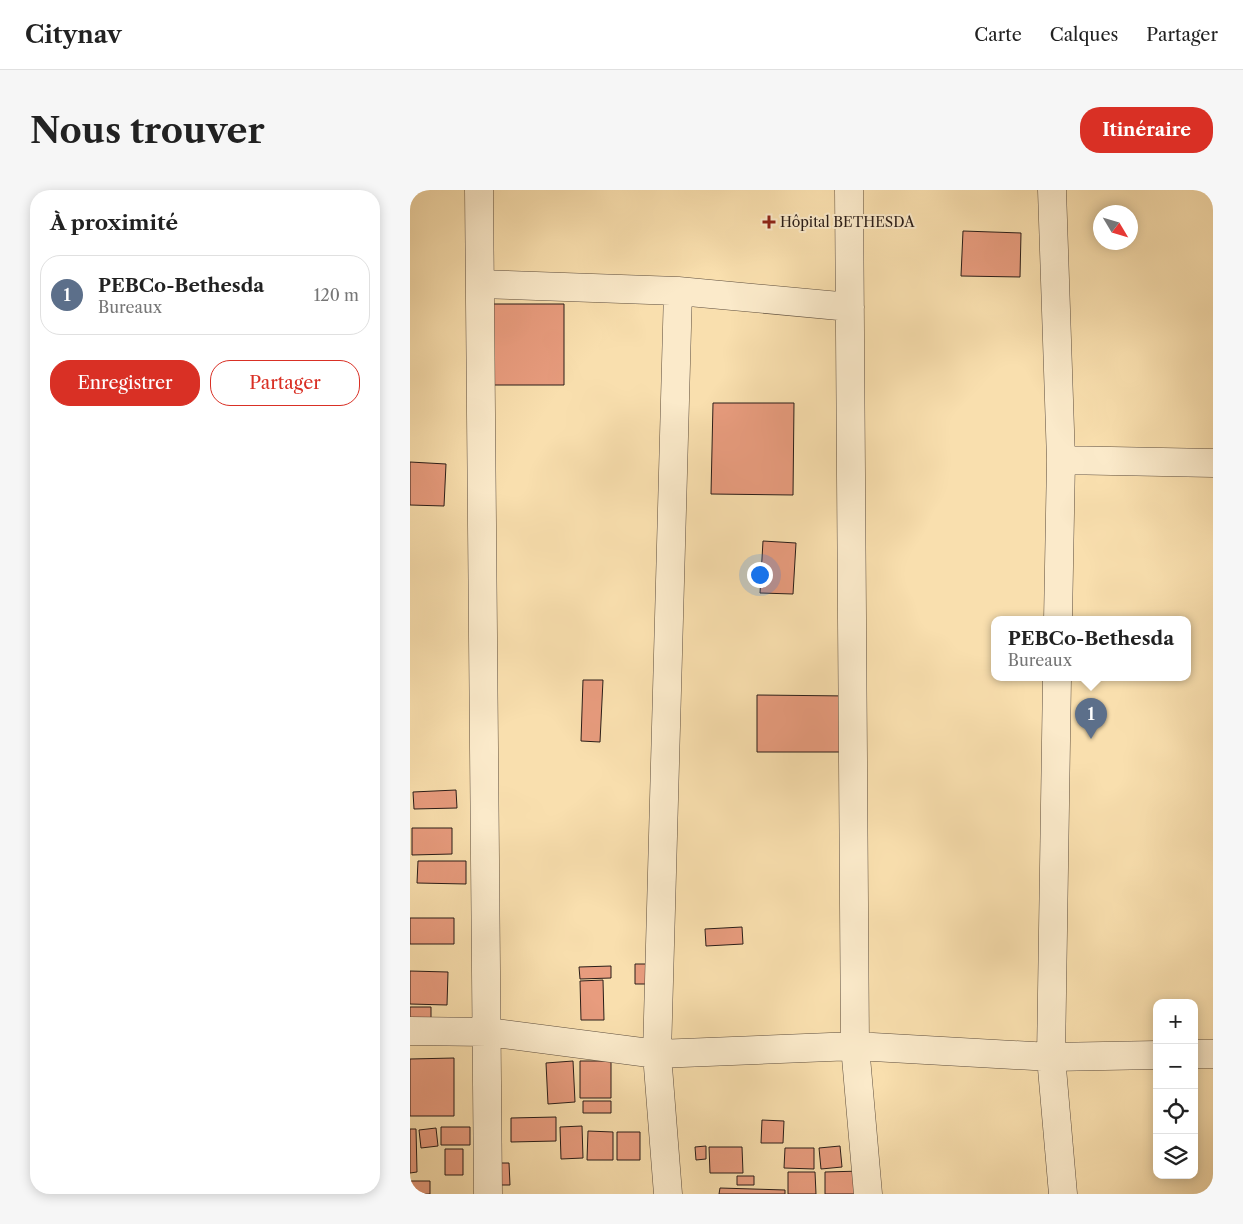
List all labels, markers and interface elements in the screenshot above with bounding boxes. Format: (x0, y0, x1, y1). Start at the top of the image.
text: Citynav (25, 20, 122, 49)
text: Carte (974, 24, 1022, 46)
text: Calques (1050, 24, 1118, 46)
text: Partager (1146, 24, 1218, 46)
button: Itinéraire (1080, 107, 1213, 153)
text: Nous trouver (30, 109, 265, 152)
north arrow (1093, 205, 1138, 250)
text: À proximité (50, 210, 178, 235)
place label: Hôpital BETHESDA (780, 213, 915, 231)
marker: Hôpital BETHESDA (762, 215, 776, 229)
text: PEBCo-Bethesda (98, 274, 264, 297)
text: 1 (63, 285, 71, 305)
text: 120 m (314, 285, 359, 305)
text: Bureaux (98, 297, 162, 317)
button: Enregistrer (50, 360, 200, 406)
button: Partager (210, 360, 360, 406)
your location (747, 562, 773, 588)
popup (991, 616, 1191, 681)
text: PEBCo-Bethesda (1008, 627, 1174, 650)
text: Bureaux (1008, 650, 1072, 670)
pin: 1 (1075, 698, 1107, 739)
map controls (1153, 999, 1198, 1179)
button: + (1153, 999, 1198, 1044)
button: − (1153, 1044, 1198, 1089)
button: locate (1153, 1089, 1198, 1134)
button: layers (1153, 1134, 1198, 1179)

